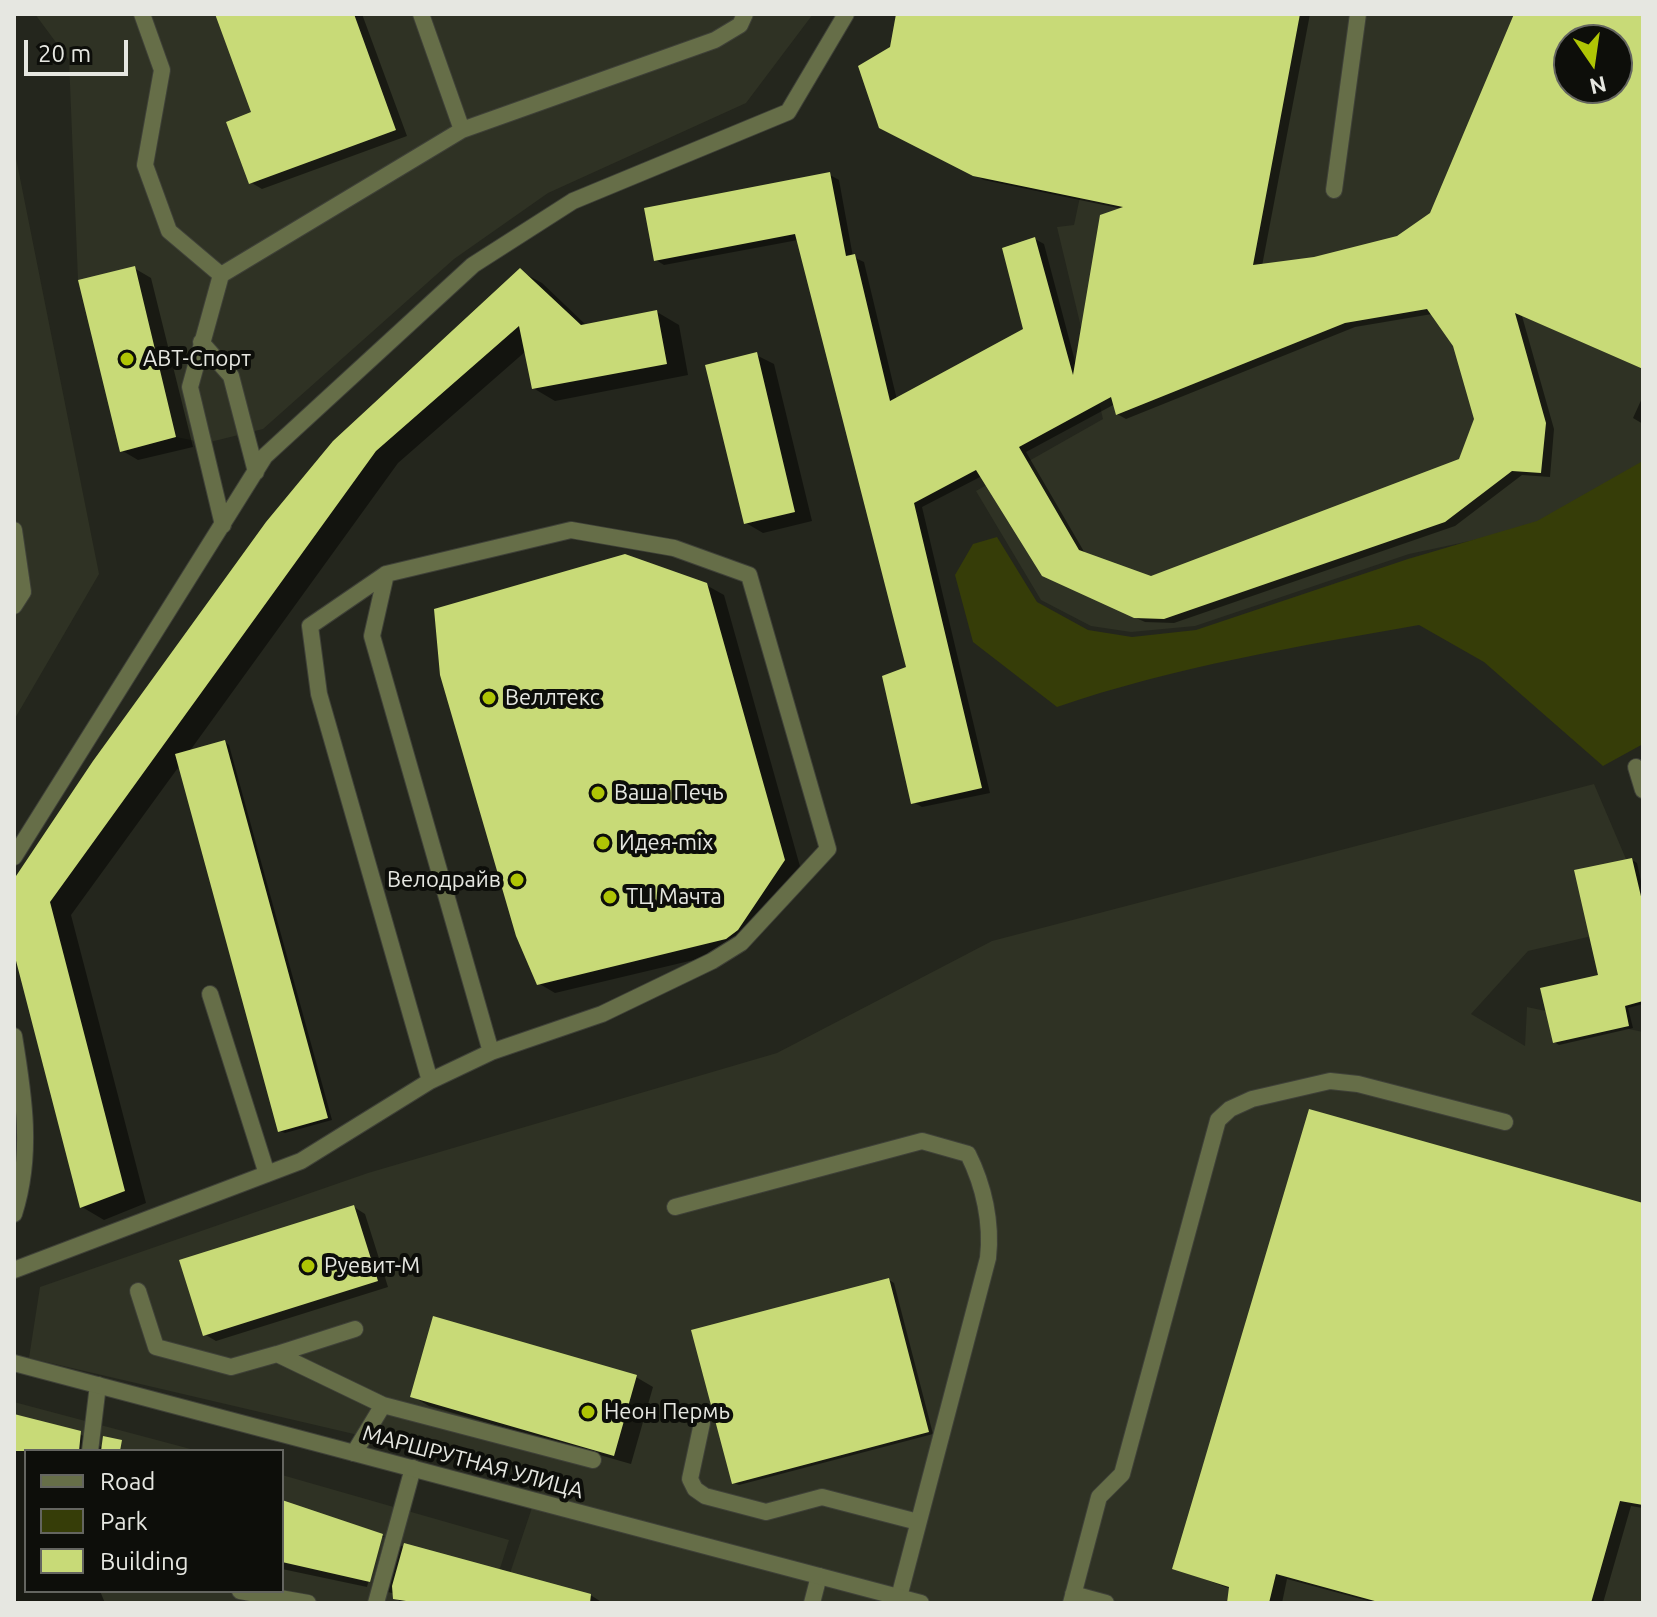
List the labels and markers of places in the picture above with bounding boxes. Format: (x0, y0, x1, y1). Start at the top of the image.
place label: АВТ-Спорт (143, 346, 251, 372)
marker: АВТ-Спорт (118, 350, 136, 368)
place label: Веллтекс (505, 685, 600, 711)
marker: Веллтекс (480, 689, 498, 707)
place label: Ваша Печь (614, 780, 724, 806)
marker: Ваша Печь (589, 784, 607, 802)
place label: Идея-mix (619, 830, 713, 856)
marker: Идея-mix (594, 834, 612, 852)
place label: Велодрайв (387, 867, 501, 893)
marker: Велодрайв (508, 871, 526, 889)
place label: ТЦ Мачта (626, 884, 722, 910)
marker: ТЦ Мачта (601, 888, 619, 906)
place label: Руевит-М (324, 1253, 420, 1279)
marker: Руевит-М (299, 1257, 317, 1275)
place label: Неон Пермь (604, 1399, 730, 1425)
marker: Неон Пермь (579, 1403, 597, 1421)

